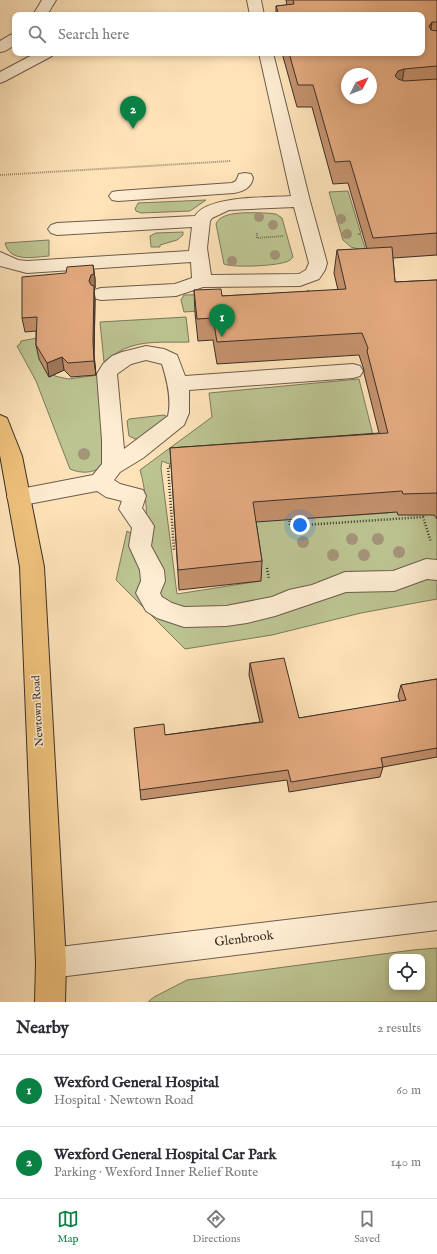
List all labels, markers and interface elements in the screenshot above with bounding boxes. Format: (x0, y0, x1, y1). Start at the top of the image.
search box (12, 12, 425, 56)
icon: search (26, 23, 48, 45)
text: Search here (58, 25, 129, 44)
north arrow (341, 68, 377, 104)
pin: 2 (120, 96, 146, 129)
pin: 1 (209, 304, 235, 337)
your location (290, 515, 310, 535)
street label: Newtown Road (29, 675, 47, 747)
street label: Glenbrook (214, 927, 275, 951)
map controls (389, 954, 425, 990)
button: locate (389, 954, 425, 990)
text: Nearby (16, 1018, 69, 1039)
text: 2 results (377, 1020, 421, 1037)
text: Wexford General Hospital (54, 1073, 219, 1092)
text: 1 (27, 1082, 31, 1099)
text: 60 m (396, 1082, 421, 1099)
text: Hospital · Newtown Road (54, 1092, 194, 1109)
text: Wexford General Hospital Car Park (54, 1145, 277, 1164)
text: 2 (26, 1154, 32, 1171)
text: 140 m (391, 1154, 421, 1171)
text: Parking · Wexford Inner Relief Route (54, 1164, 258, 1181)
tab: Map (57, 1208, 79, 1246)
tab: Directions (193, 1208, 240, 1246)
tab: Saved (354, 1208, 380, 1246)

